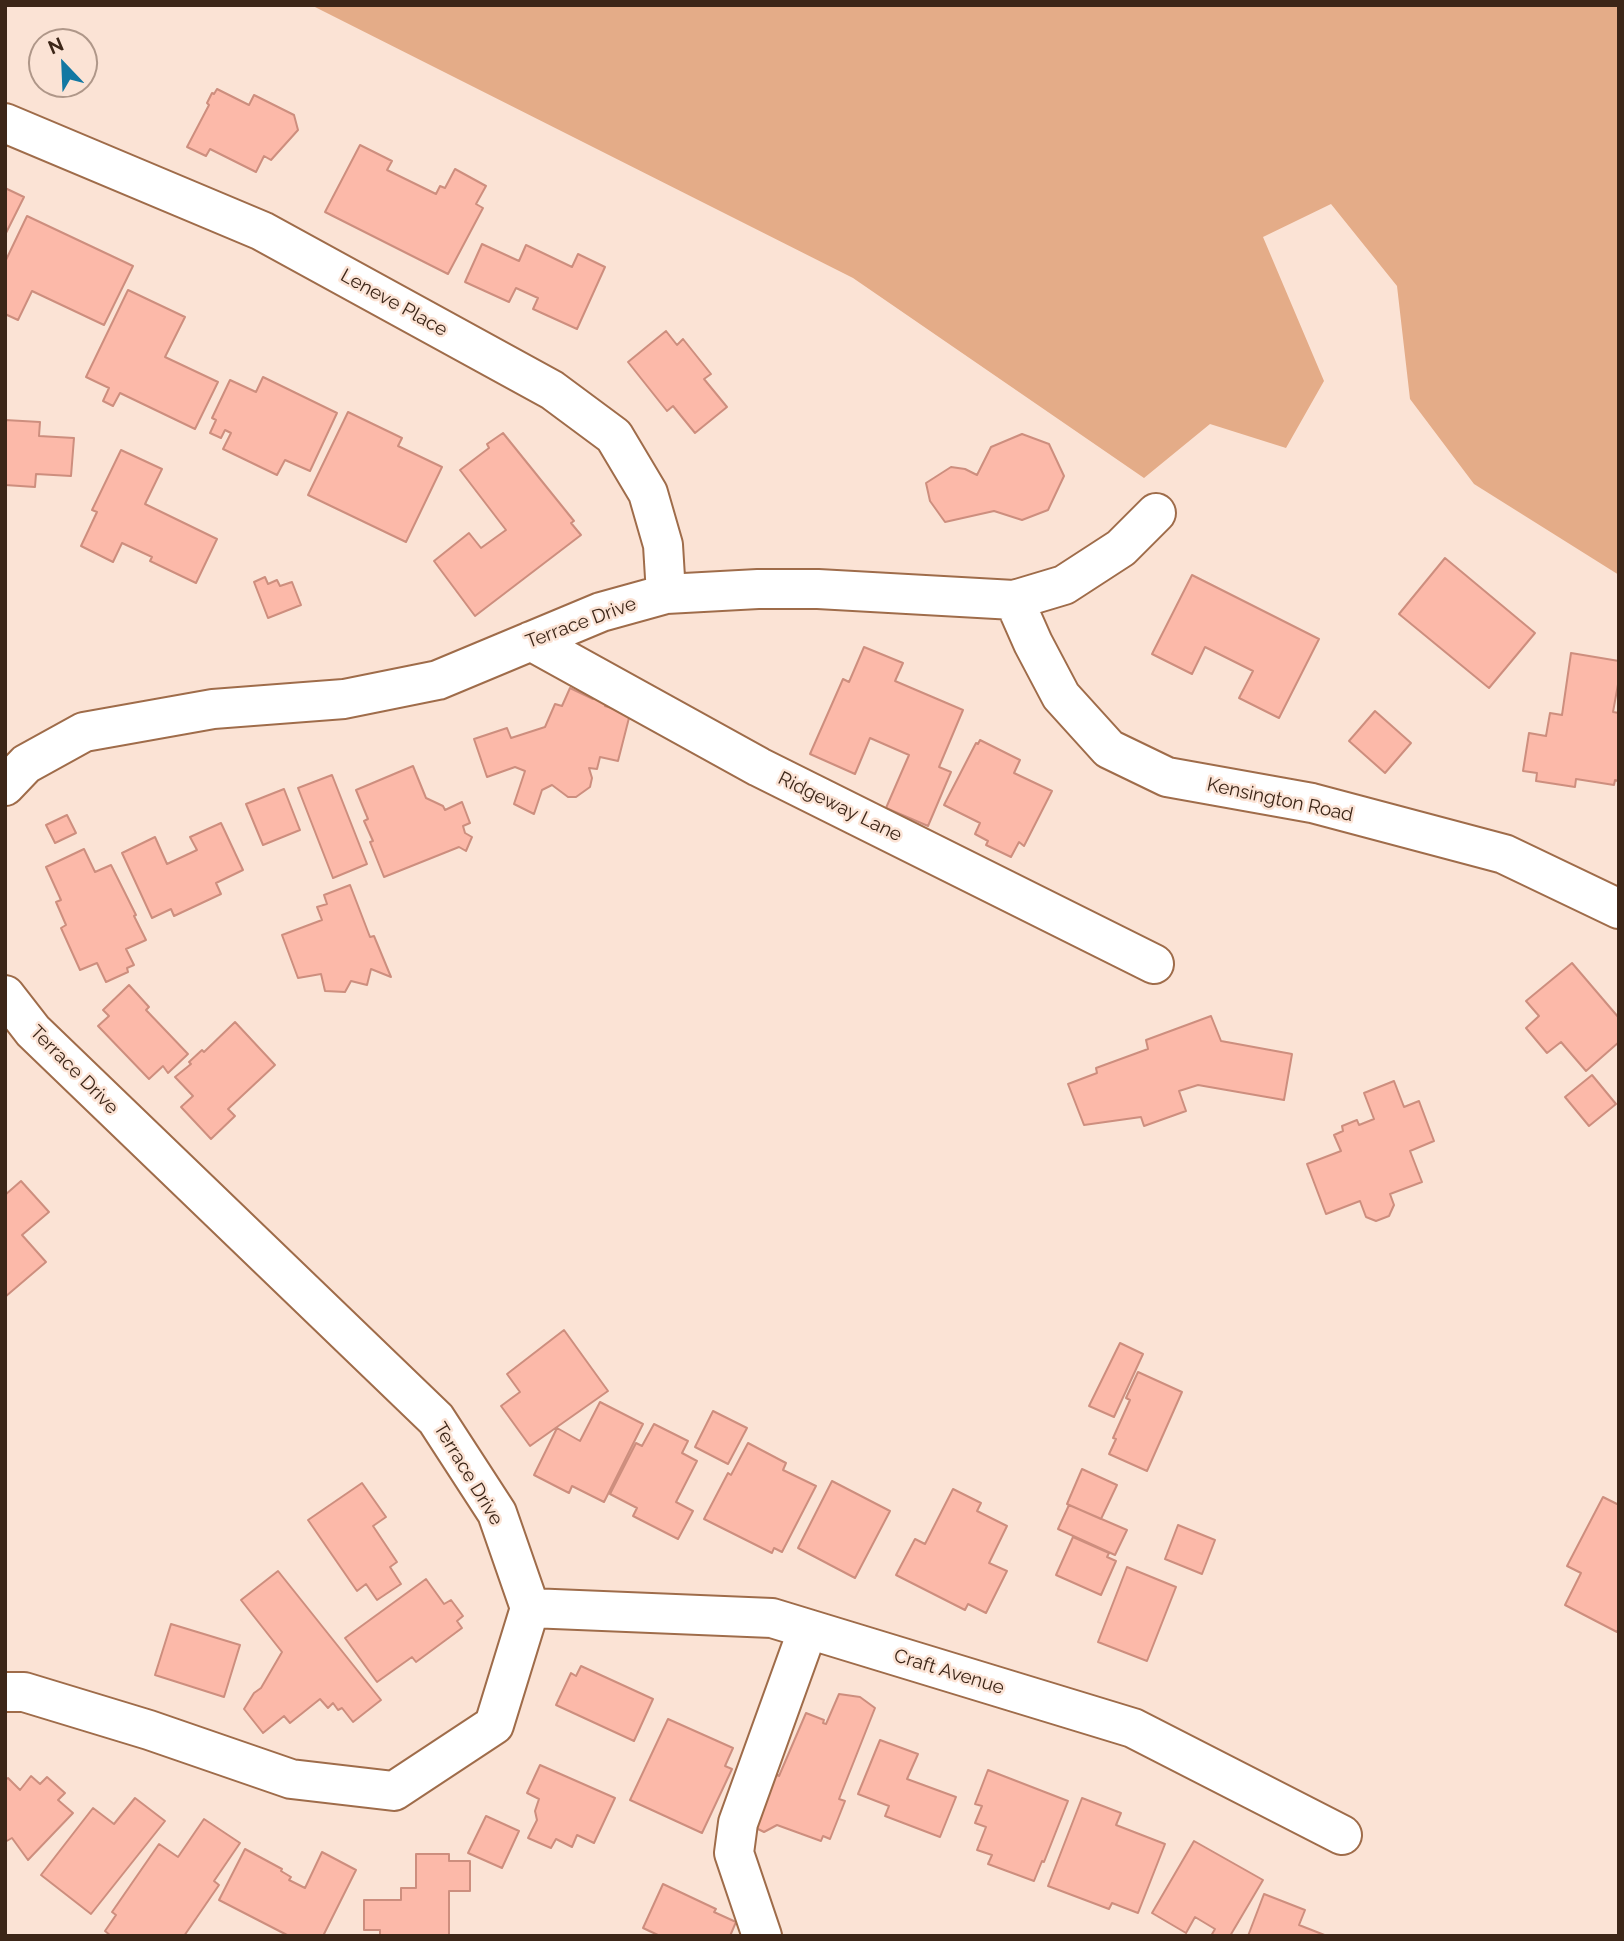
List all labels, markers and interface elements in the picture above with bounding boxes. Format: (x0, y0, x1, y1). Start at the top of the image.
north arrow (28, 28, 98, 98)
text: N (45, 33, 67, 58)
street label: Leneve Place (337, 264, 451, 342)
street label: Terrace Drive (523, 592, 639, 654)
street label: Ridgeway Lane (774, 767, 906, 847)
street label: Kensington Road (1205, 773, 1355, 827)
street label: Terrace Drive (25, 1021, 123, 1119)
street label: Terrace Drive (428, 1418, 508, 1530)
street label: Craft Avenue (891, 1644, 1007, 1700)

